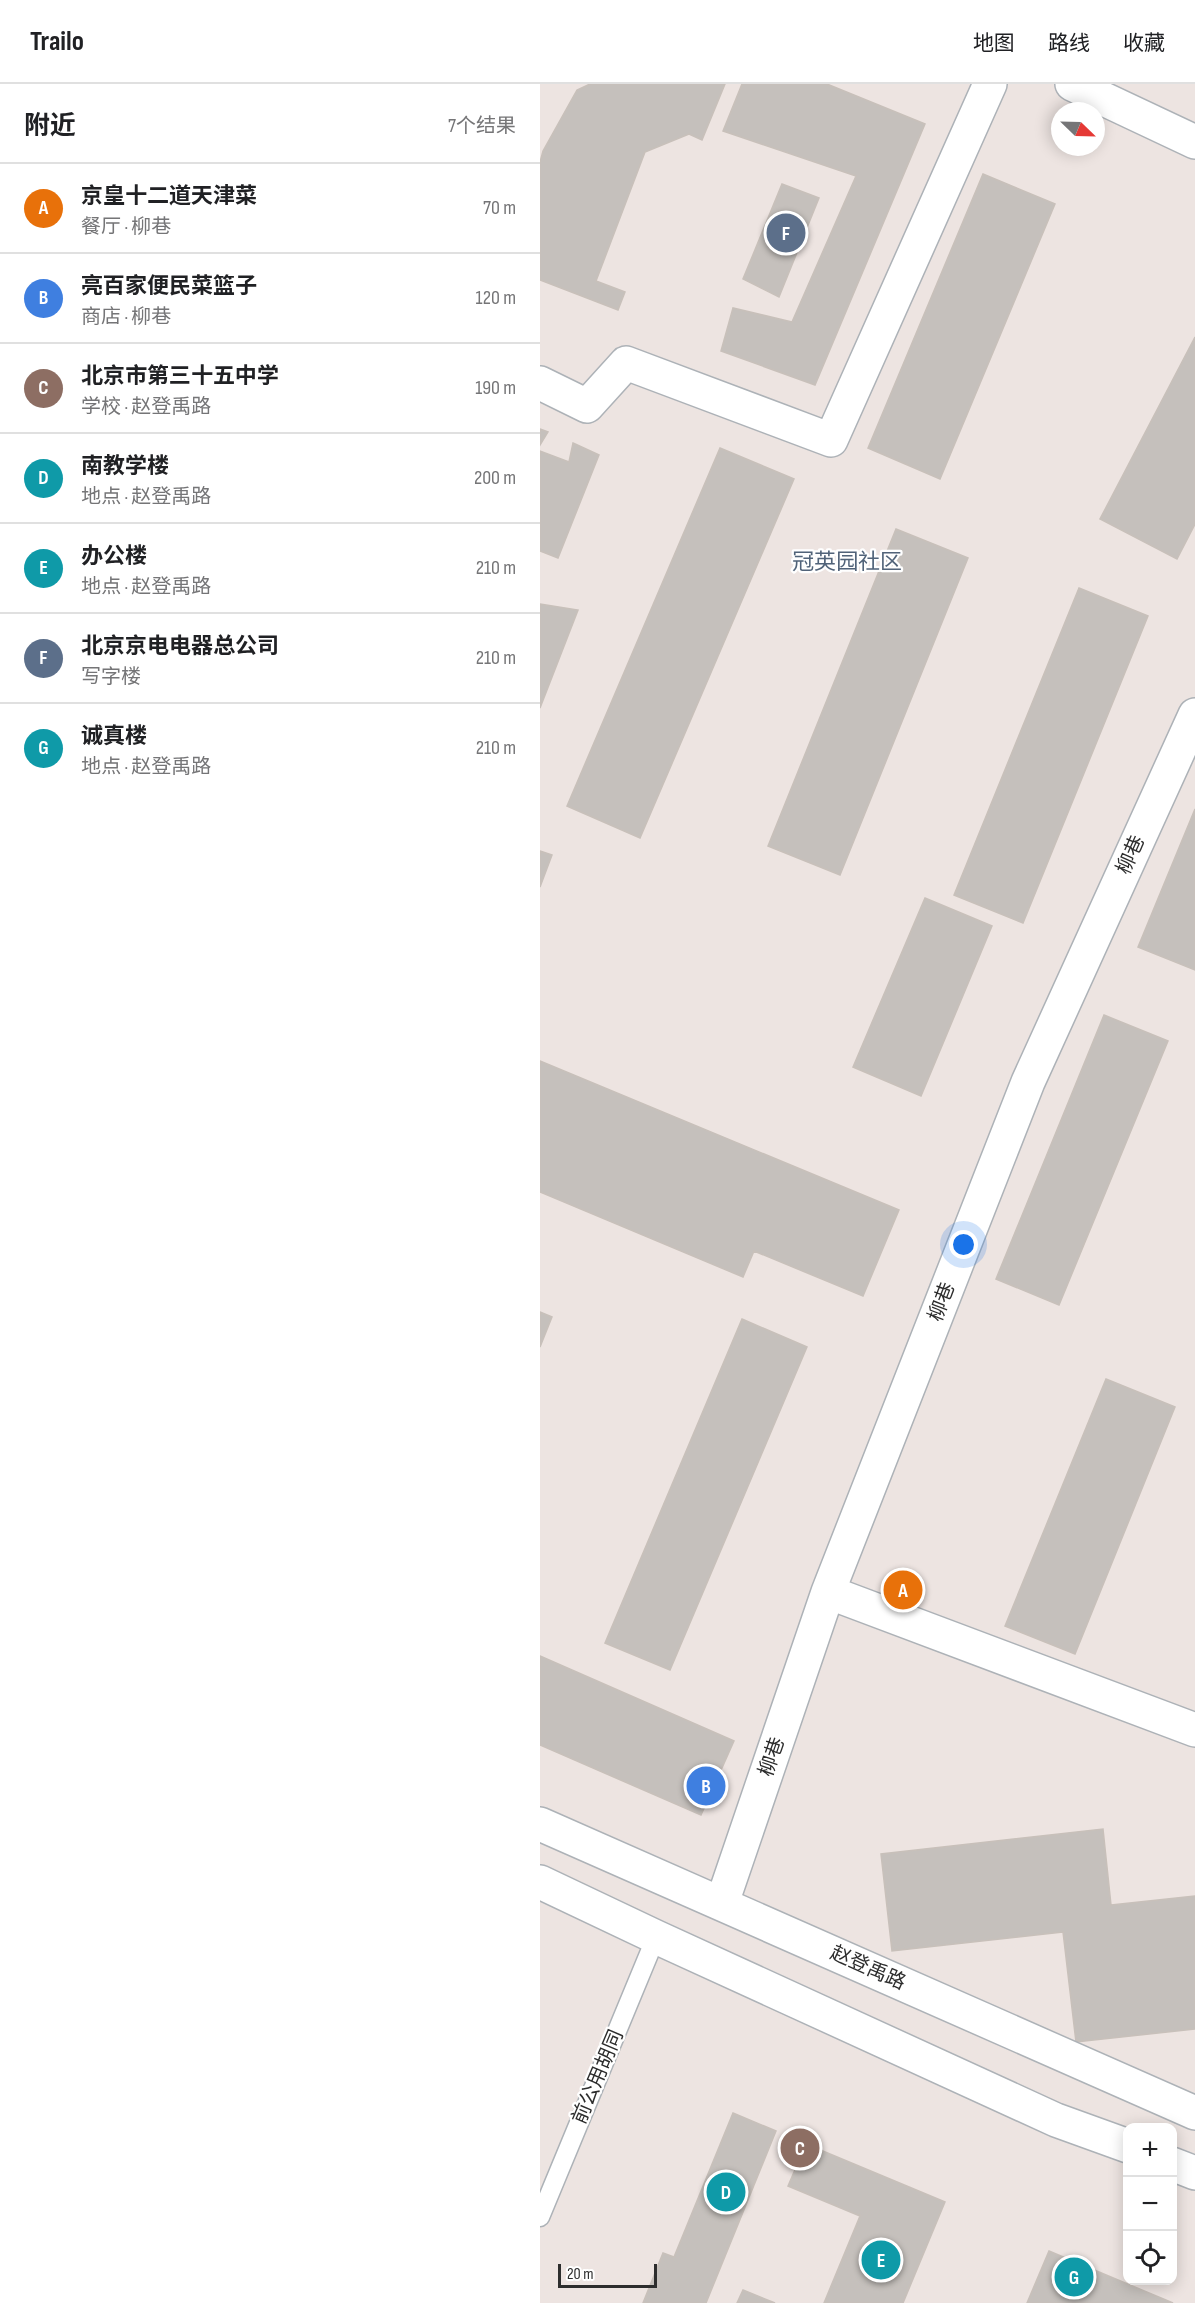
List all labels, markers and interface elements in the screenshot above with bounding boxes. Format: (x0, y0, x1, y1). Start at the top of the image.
text: Trailo (30, 25, 84, 58)
text: 地图 (973, 31, 1015, 56)
text: 路线 (1048, 31, 1090, 56)
text: 收藏 (1123, 31, 1165, 56)
north arrow (1051, 102, 1105, 156)
text: 附近 (24, 111, 76, 142)
text: 7个结果 (448, 114, 516, 138)
text: 京皇十二道天津菜 (81, 183, 257, 210)
text: A (39, 196, 48, 220)
text: 70 m (483, 196, 516, 220)
pin: F (766, 210, 806, 256)
text: 餐厅 · 柳巷 (81, 215, 171, 239)
text: 亮百家便民菜篮子 (81, 273, 257, 300)
text: B (39, 286, 48, 310)
text: 120 m (476, 286, 516, 310)
text: 商店 · 柳巷 (81, 305, 171, 329)
text: 北京市第三十五中学 (81, 363, 279, 390)
text: C (38, 376, 49, 400)
text: 190 m (475, 376, 516, 400)
text: 学校 · 赵登禹路 (81, 395, 211, 419)
text: 南教学楼 (81, 453, 169, 480)
text: D (38, 466, 49, 490)
text: 200 m (474, 466, 516, 490)
text: 地点 · 赵登禹路 (81, 485, 211, 509)
text: 办公楼 (81, 543, 147, 570)
district label: 冠英园社区 (792, 549, 902, 576)
text: E (39, 556, 48, 580)
text: 210 m (476, 556, 516, 580)
text: 地点 · 赵登禹路 (81, 575, 211, 599)
text: 北京京电电器总公司 (81, 633, 279, 660)
text: F (39, 646, 48, 670)
text: 210 m (476, 646, 516, 670)
text: 写字楼 (81, 665, 141, 689)
text: 诚真楼 (81, 723, 147, 750)
text: G (38, 736, 49, 760)
text: 210 m (476, 736, 516, 760)
text: 地点 · 赵登禹路 (81, 755, 211, 779)
street label: 柳巷 (1112, 832, 1150, 878)
your location (949, 1230, 978, 1259)
street label: 柳巷 (924, 1279, 960, 1325)
pin: A (884, 1568, 922, 1612)
street label: 柳巷 (754, 1734, 790, 1780)
pin: B (686, 1764, 726, 1808)
street label: 赵登禹路 (827, 1941, 909, 1995)
street label: 前公用胡同 (567, 2026, 629, 2128)
map controls (1123, 2123, 1177, 2285)
button: + (1123, 2123, 1177, 2177)
pin: C (780, 2126, 820, 2170)
pin: D (706, 2170, 746, 2214)
button: − (1123, 2177, 1177, 2231)
button: locate (1123, 2231, 1177, 2285)
pin: E (862, 2238, 900, 2282)
pin: G (1054, 2254, 1094, 2300)
scale bar (558, 2261, 657, 2288)
text: 20 m (567, 2265, 594, 2284)

